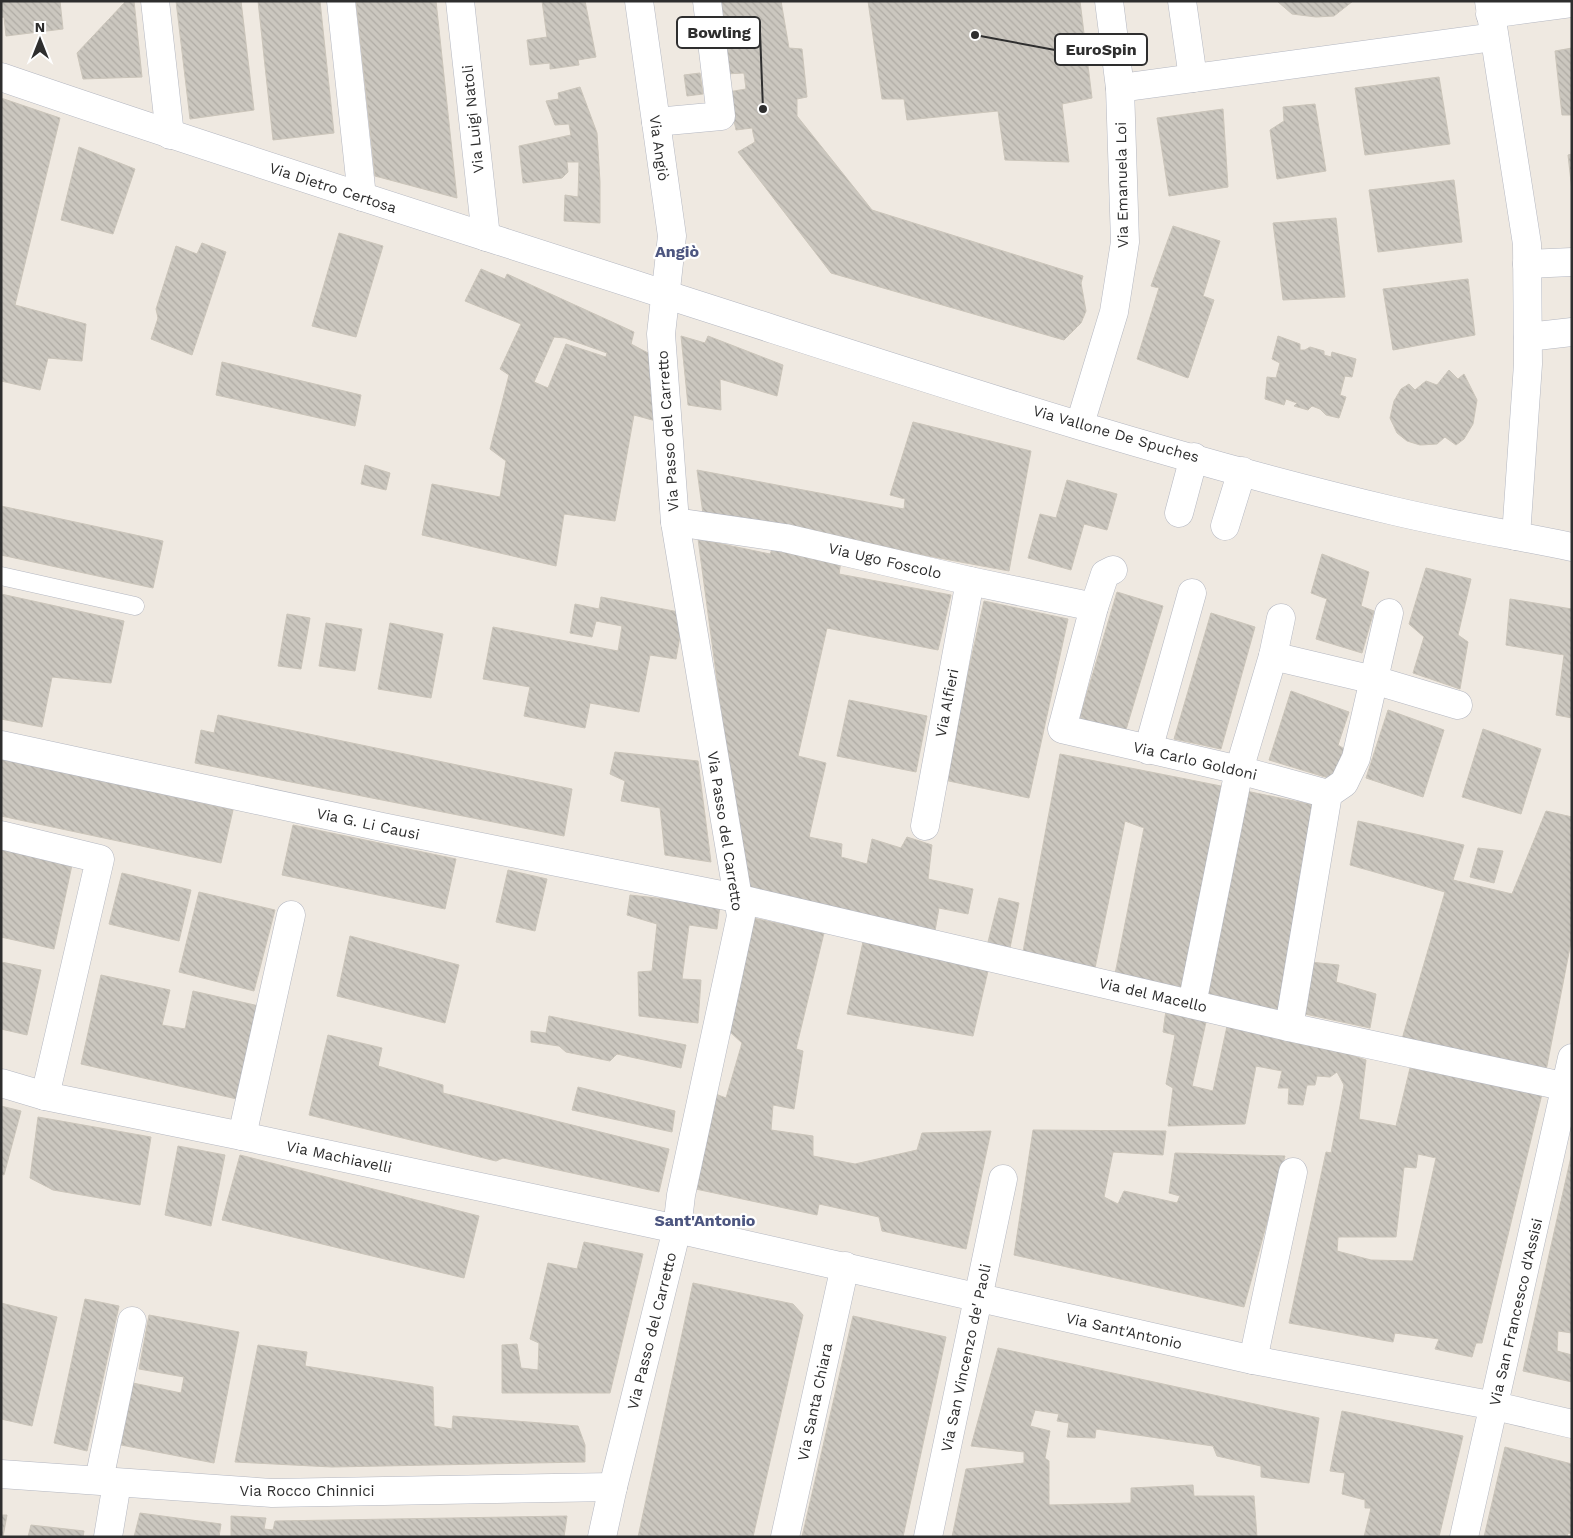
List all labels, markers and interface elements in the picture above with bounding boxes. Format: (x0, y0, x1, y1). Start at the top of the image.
north arrow (15, 15, 65, 65)
callout: Bowling (677, 17, 760, 48)
text: N (35, 19, 45, 35)
text: Bowling (687, 23, 751, 42)
callout: EuroSpin (1055, 34, 1147, 65)
text: EuroSpin (1065, 40, 1137, 59)
street label: Via Luigi Natoli (458, 64, 488, 174)
street label: Via Angiò (645, 114, 673, 182)
street label: Via Emanuela Loi (1112, 122, 1132, 248)
street label: Via Dietro Certosa (267, 159, 399, 217)
district label: Angiò (655, 242, 699, 261)
street label: Via Passo del Carretto (653, 350, 683, 512)
street label: Via Vallone De Spuches (1031, 402, 1201, 466)
street label: Via Ugo Foscolo (827, 539, 943, 583)
street label: Via Alfieri (932, 667, 962, 739)
street label: Via Carlo Goldoni (1131, 738, 1259, 784)
street label: Via Passo del Carretto (703, 750, 747, 912)
street label: Via G. Li Causi (315, 804, 421, 844)
street label: Via del Macello (1097, 974, 1209, 1016)
street label: Via Machiavelli (284, 1137, 394, 1177)
district label: Sant'Antonio (655, 1211, 756, 1230)
street label: Via San Francesco d'Assisi (1486, 1216, 1546, 1408)
street label: Via Passo del Carretto (624, 1250, 680, 1412)
street label: Via San Vincenzo de' Paoli (937, 1262, 995, 1454)
street label: Via Sant'Antonio (1064, 1309, 1184, 1353)
street label: Via Santa Chiara (794, 1341, 836, 1463)
street label: Via Rocco Chinnici (239, 1482, 375, 1500)

